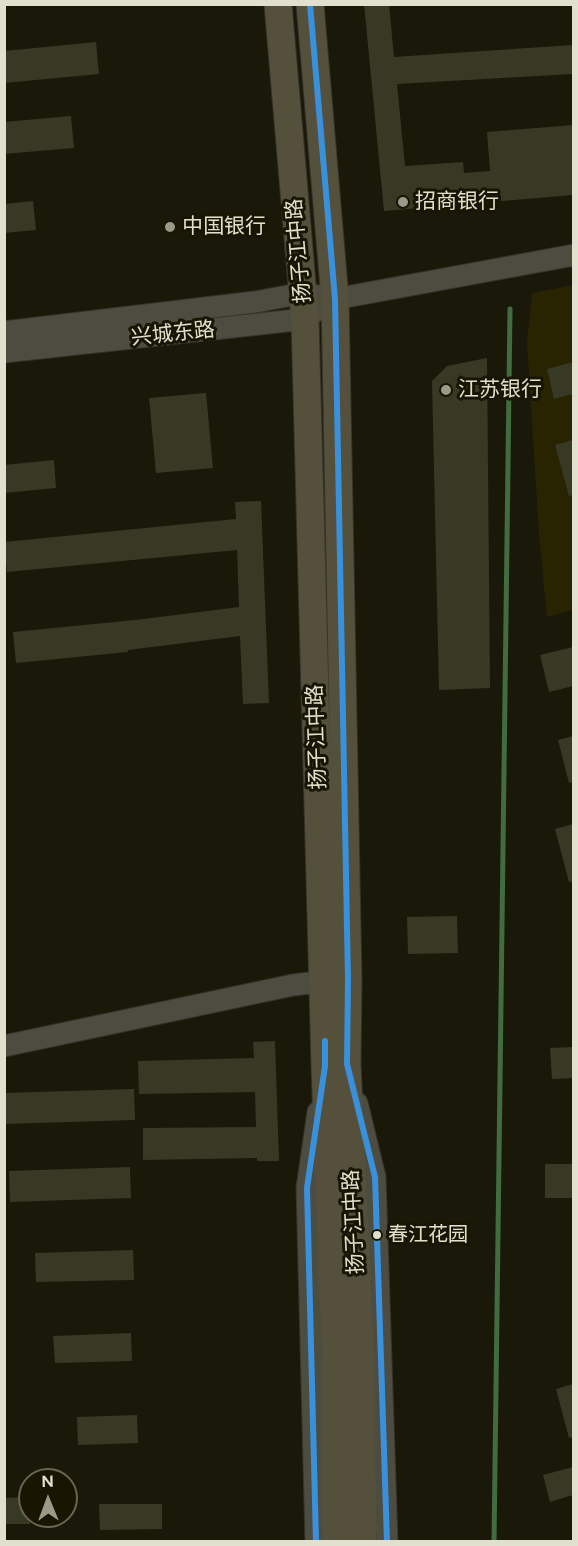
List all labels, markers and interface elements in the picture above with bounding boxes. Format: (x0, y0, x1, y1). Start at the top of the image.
place label: 招商银行 (415, 189, 499, 215)
marker: 招商银行 (396, 195, 410, 209)
street label: 扬子江中路 (282, 198, 316, 304)
place label: 中国银行 (182, 214, 266, 240)
marker: 中国银行 (163, 220, 177, 234)
street label: 兴城东路 (130, 317, 216, 351)
place label: 江苏银行 (458, 377, 542, 403)
marker: 江苏银行 (439, 383, 453, 397)
street label: 扬子江中路 (303, 684, 331, 790)
street label: 扬子江中路 (339, 1169, 369, 1275)
place label: 春江花园 (388, 1223, 468, 1247)
marker: 春江花园 (371, 1229, 383, 1241)
north arrow (18, 1468, 78, 1528)
text: N (41, 1472, 54, 1491)

